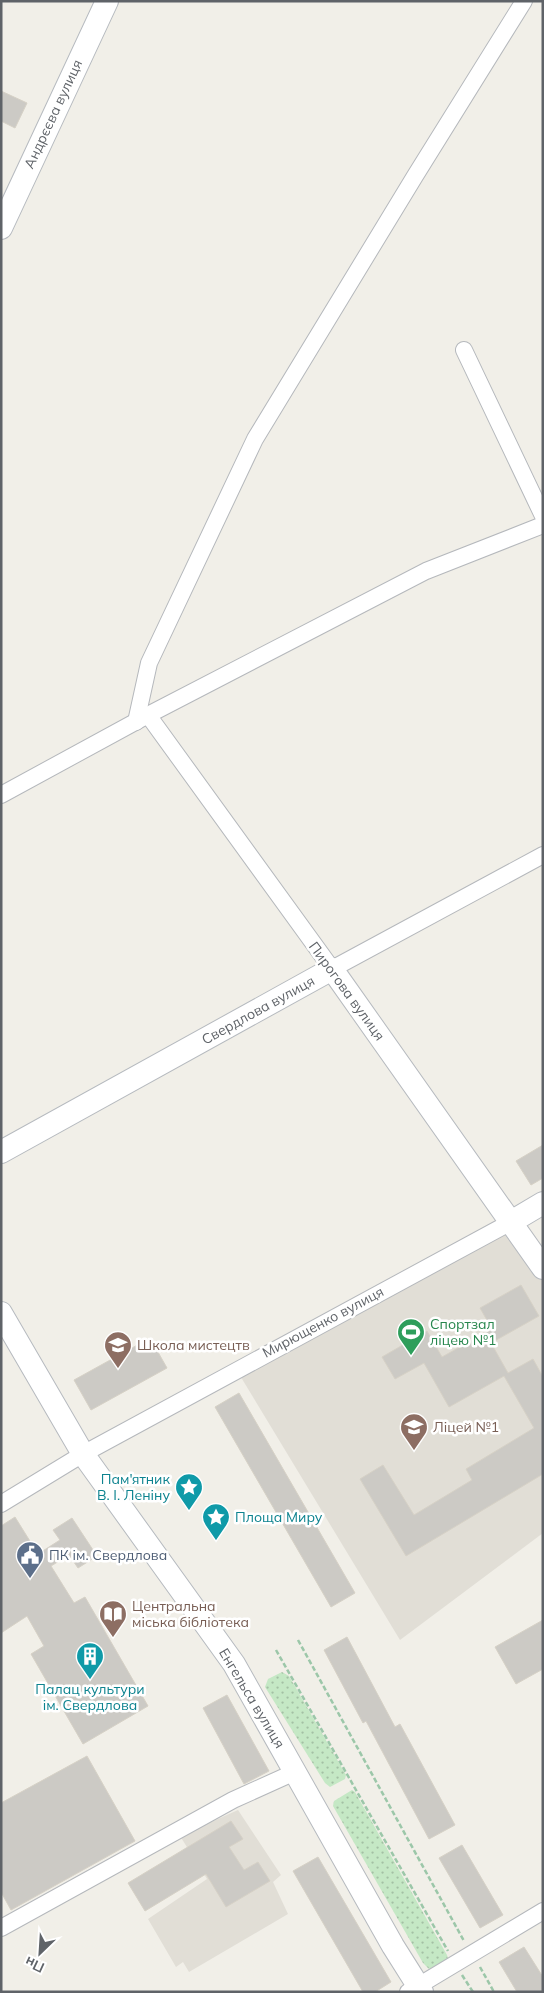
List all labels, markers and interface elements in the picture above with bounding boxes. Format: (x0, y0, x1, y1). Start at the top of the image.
street label: Андрєєва вулиця (20, 57, 86, 171)
street label: Пирогова вулиця (305, 938, 389, 1044)
street label: Свердлова вулиця (198, 972, 318, 1048)
street label: Мирющенко вулиця (259, 1282, 387, 1362)
place label: Спортзал ліцею №1 (430, 1315, 496, 1349)
sports icon: Спортзал ліцею №1 (396, 1317, 426, 1356)
school or university icon: Школа мистецтв (103, 1330, 133, 1369)
place label: Школа мистецтв (137, 1336, 250, 1354)
school or university icon: Ліцей №1 (399, 1412, 429, 1451)
place label: Ліцей №1 (433, 1418, 499, 1436)
place label: Пам'ятник В. І. Леніну (97, 1470, 170, 1504)
place icon: Пам'ятник В. І. Леніну (174, 1472, 204, 1511)
place icon: Площа Миру (201, 1502, 231, 1541)
place label: Площа Миру (235, 1508, 323, 1526)
public building icon: ПК ім. Свердлова (15, 1540, 45, 1579)
place label: ПК ім. Свердлова (49, 1546, 167, 1564)
place label: Центральна міська бібліотека (132, 1597, 249, 1631)
library icon: Центральна міська бібліотека (98, 1599, 128, 1638)
building icon: Палац культури ім. Свердлова (75, 1641, 105, 1680)
street label: Енгельса вулиця (215, 1645, 289, 1751)
place label: Палац культури ім. Свердлова (35, 1680, 145, 1714)
north arrow (15, 1928, 65, 1978)
text: Пн (22, 1953, 47, 1977)

